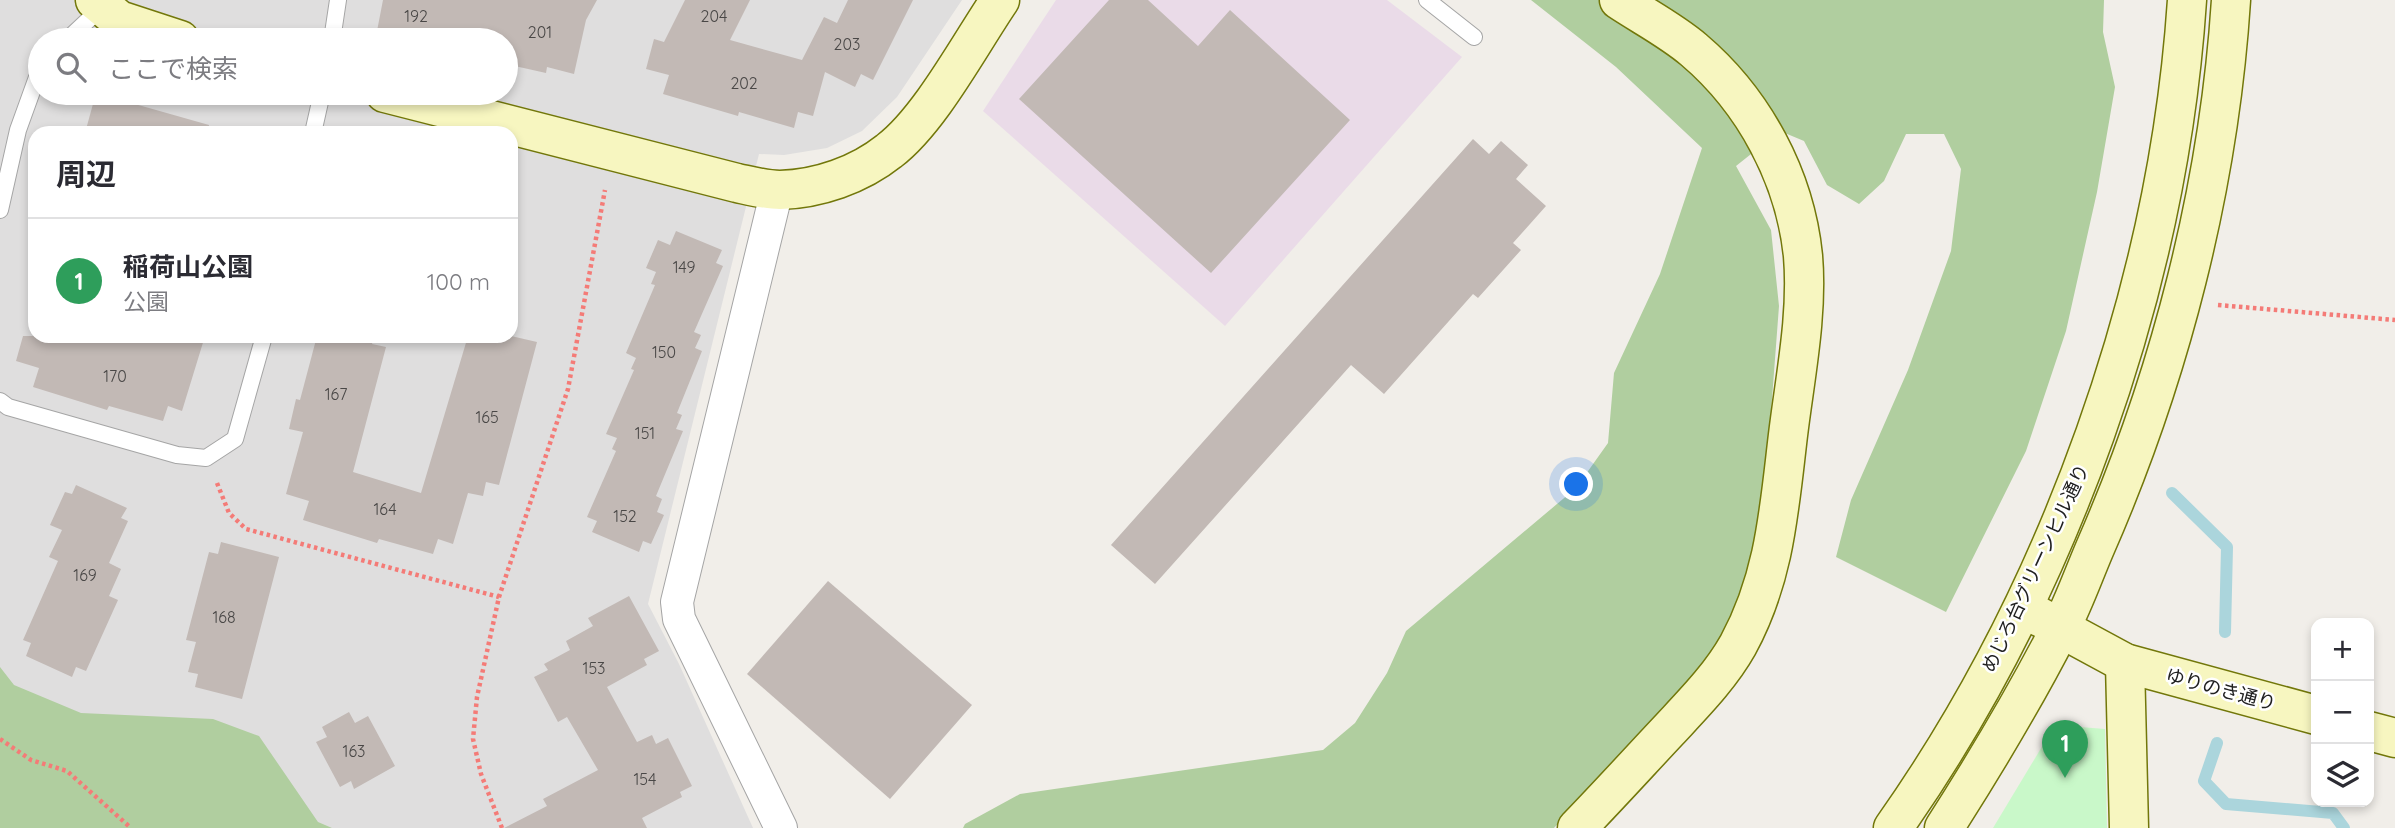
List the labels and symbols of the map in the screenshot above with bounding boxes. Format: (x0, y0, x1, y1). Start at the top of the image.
house number: 192 (404, 6, 428, 26)
house number: 204 (701, 6, 727, 26)
house number: 201 (528, 22, 552, 42)
house number: 203 (834, 34, 860, 54)
house number: 202 (730, 73, 758, 93)
house number: 149 (673, 257, 695, 277)
house number: 150 (652, 342, 676, 362)
house number: 170 (103, 366, 127, 386)
house number: 167 (325, 384, 347, 404)
house number: 165 (475, 407, 499, 427)
house number: 151 (635, 423, 655, 443)
street label: めじろ台グリーンヒル通り (1976, 460, 2094, 676)
your location (1559, 467, 1593, 501)
house number: 164 (373, 499, 397, 519)
house number: 152 (613, 506, 637, 526)
house number: 169 (73, 565, 97, 585)
house number: 168 (212, 607, 236, 627)
house number: 153 (582, 658, 606, 678)
street label: ゆりのき通り (2163, 663, 2279, 715)
pin: 1 (2042, 720, 2088, 778)
house number: 163 (343, 741, 365, 761)
house number: 154 (633, 769, 657, 789)

